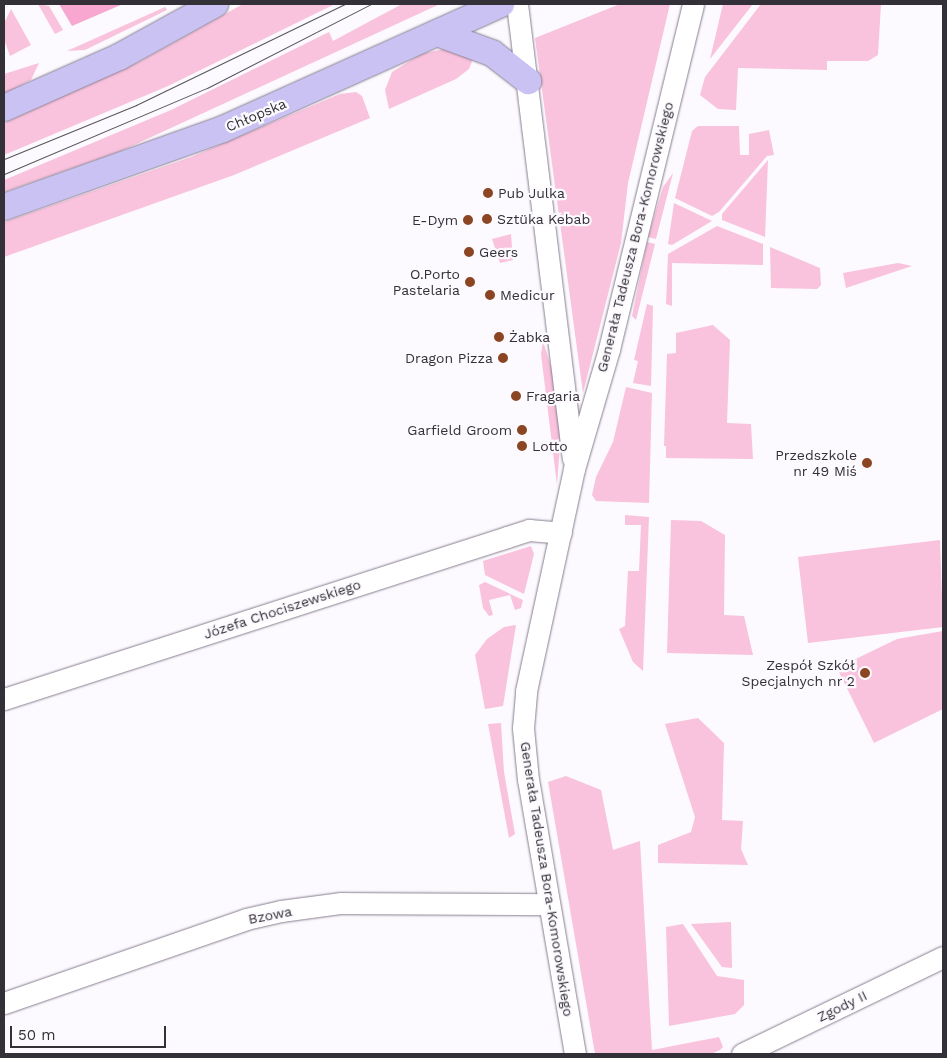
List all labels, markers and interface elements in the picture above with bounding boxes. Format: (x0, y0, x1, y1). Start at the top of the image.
street label: Chłopska (223, 95, 289, 135)
street label: Generała Tadeusza Bora-Komorowskiego (593, 100, 677, 374)
place label: Pub Julka (498, 185, 565, 201)
marker: Pub Julka (482, 187, 494, 199)
place label: Sztüka Kebab (497, 211, 591, 227)
place label: E-Dym (412, 212, 458, 228)
marker: Sztüka Kebab (481, 213, 493, 225)
marker: E-Dym (462, 214, 474, 226)
place label: Geers (479, 244, 518, 260)
marker: Geers (463, 246, 475, 258)
place label: O.Porto Pastelaria (393, 266, 460, 298)
marker: O.Porto Pastelaria (464, 276, 476, 288)
place label: Medicur (500, 287, 555, 303)
marker: Medicur (484, 289, 496, 301)
place label: Żabka (509, 329, 550, 345)
marker: Żabka (493, 331, 505, 343)
place label: Dragon Pizza (405, 350, 493, 366)
marker: Dragon Pizza (497, 352, 509, 364)
place label: Fragaria (526, 388, 580, 404)
marker: Fragaria (510, 390, 522, 402)
place label: Garfield Groom (407, 422, 512, 438)
marker: Garfield Groom (516, 424, 528, 436)
place label: Lotto (532, 438, 568, 454)
marker: Lotto (516, 440, 528, 452)
place label: Przedszkole nr 49 Miś (775, 447, 857, 480)
marker: Przedszkole nr 49 Miś (861, 457, 873, 469)
street label: Józefa Chociszewskiego (201, 576, 363, 642)
place label: Zespół Szkół Specjalnych nr 2 (741, 657, 855, 690)
marker: Zespół Szkół Specjalnych nr 2 (859, 667, 871, 679)
street label: Generała Tadeusza Bora-Komorowskiego (517, 740, 577, 1018)
street label: Bzowa (247, 903, 293, 927)
street label: Zgody II (814, 987, 870, 1025)
scale bar (12, 1016, 169, 1048)
text: 50 m (18, 1026, 55, 1044)

